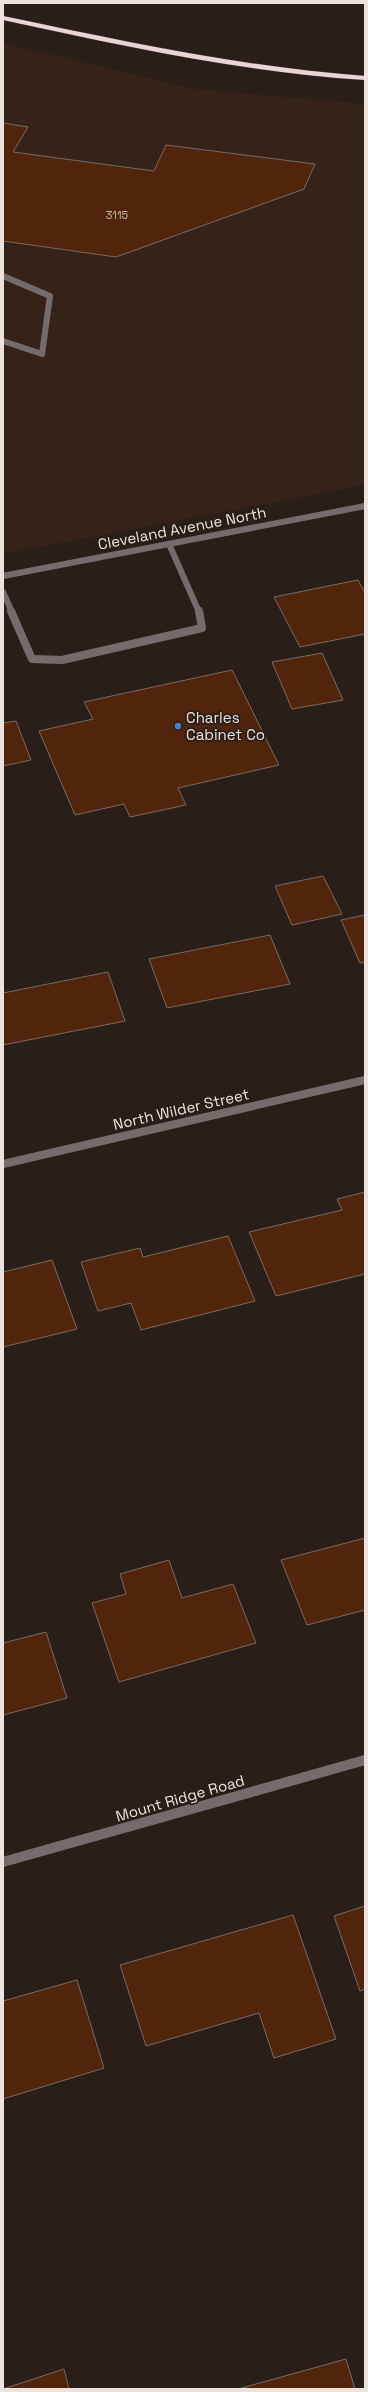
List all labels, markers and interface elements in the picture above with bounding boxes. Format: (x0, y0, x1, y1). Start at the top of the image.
house number: 3115 (106, 208, 129, 222)
street label: Cleveland Avenue North (96, 502, 268, 554)
place label: Charles Cabinet Co (186, 708, 265, 744)
marker: Charles Cabinet Co (173, 721, 183, 731)
street label: North Wilder Street (111, 1084, 251, 1134)
street label: Mount Ridge Road (113, 1771, 247, 1825)

